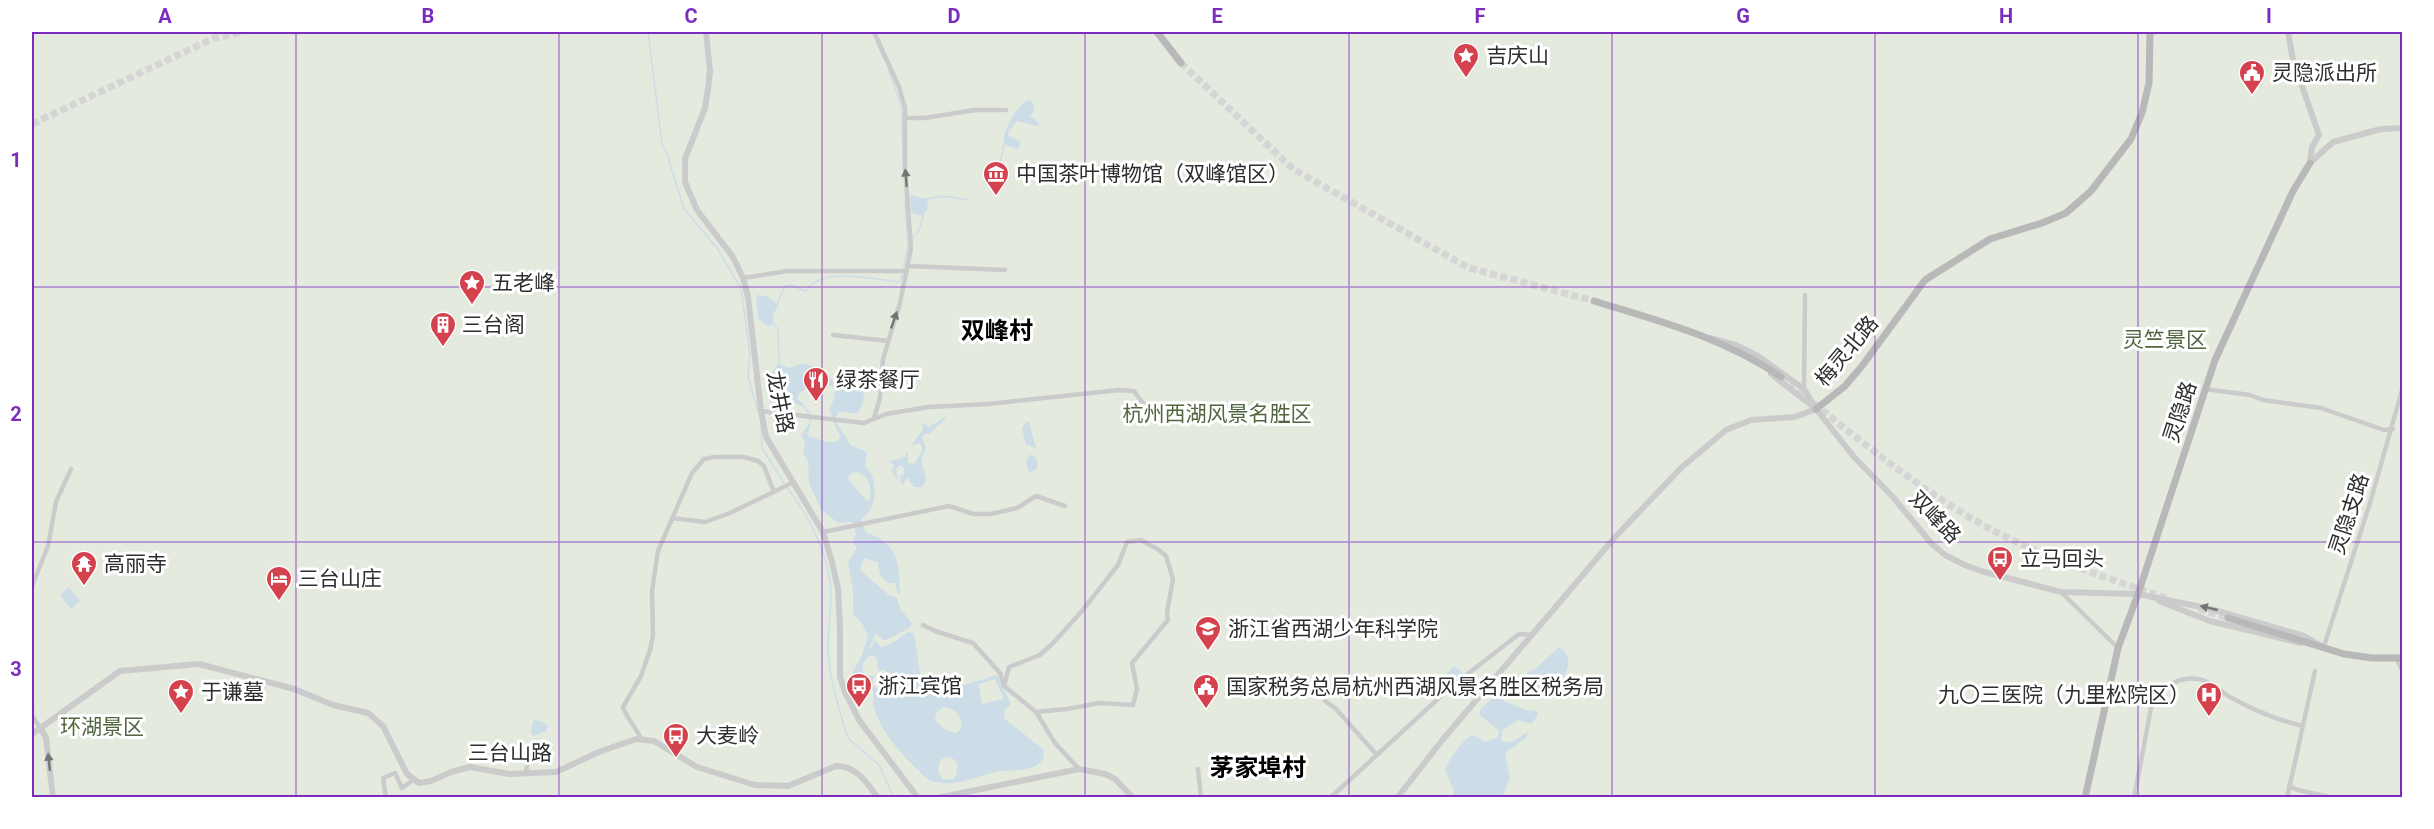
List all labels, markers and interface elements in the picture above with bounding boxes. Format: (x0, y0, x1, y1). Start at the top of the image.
text: A (158, 4, 172, 28)
text: B (422, 4, 434, 28)
text: C (684, 4, 698, 28)
text: D (948, 4, 961, 28)
text: E (1211, 4, 1223, 28)
text: F (1475, 4, 1486, 28)
text: G (1736, 4, 1750, 28)
text: H (1999, 4, 2013, 28)
text: I (2266, 4, 2272, 28)
place icon: 吉庆山 (1451, 41, 1481, 79)
place label: 吉庆山 (1486, 44, 1549, 68)
public building icon: 灵隐派出所 (2237, 58, 2267, 96)
place label: 灵隐派出所 (2272, 61, 2377, 85)
text: 1 (10, 148, 22, 172)
museum icon: 中国茶叶博物馆（双峰馆区） (981, 159, 1011, 197)
place label: 中国茶叶博物馆（双峰馆区） (1016, 162, 1289, 186)
one-way arrow (901, 169, 911, 188)
place icon: 五老峰 (457, 268, 487, 306)
place label: 五老峰 (492, 271, 555, 295)
building icon: 三台阁 (428, 310, 458, 348)
one-way arrow (889, 311, 899, 329)
street label: 梅灵北路 (1811, 311, 1883, 391)
place label: 三台阁 (462, 313, 525, 337)
district label: 双峰村 (961, 317, 1033, 345)
park label: 灵竺景区 (2123, 328, 2207, 352)
restaurant icon: 绿茶餐厅 (801, 365, 831, 403)
place label: 绿茶餐厅 (836, 368, 920, 392)
street label: 龙井路 (762, 369, 798, 435)
street label: 灵隐路 (2159, 378, 2201, 446)
text: 2 (10, 402, 22, 426)
park label: 杭州西湖风景名胜区 (1123, 402, 1312, 426)
street label: 灵隐支路 (2325, 470, 2373, 558)
street label: 双峰路 (1904, 486, 1966, 548)
bus stop icon: 立马回头 (1985, 544, 2015, 582)
place label: 立马回头 (2020, 547, 2104, 571)
temple icon: 高丽寺 (69, 549, 99, 587)
place label: 高丽寺 (104, 552, 167, 576)
hotel icon: 三台山庄 (264, 564, 294, 602)
place label: 三台山庄 (298, 567, 382, 591)
one-way arrow (2199, 603, 2218, 613)
school or university icon: 浙江省西湖少年科学院 (1193, 614, 1223, 652)
place label: 浙江省西湖少年科学院 (1228, 617, 1438, 641)
text: 3 (10, 657, 22, 681)
bus stop icon: 浙江宾馆 (844, 671, 874, 709)
public building icon: 国家税务总局杭州西湖风景名胜区税务局 (1191, 672, 1221, 710)
place label: 浙江宾馆 (878, 674, 962, 698)
place label: 国家税务总局杭州西湖风景名胜区税务局 (1226, 675, 1604, 699)
place icon: 于谦墓 (166, 677, 196, 715)
place label: 于谦墓 (201, 680, 264, 704)
hospital icon: 九〇三医院（九里松院区） (2194, 680, 2224, 718)
place label: 九〇三医院（九里松院区） (1938, 683, 2190, 707)
park label: 环湖景区 (60, 715, 144, 739)
bus stop icon: 大麦岭 (661, 721, 691, 759)
place label: 大麦岭 (696, 724, 759, 748)
street label: 三台山路 (468, 741, 552, 765)
one-way arrow (44, 753, 54, 772)
district label: 茅家埠村 (1210, 754, 1306, 782)

